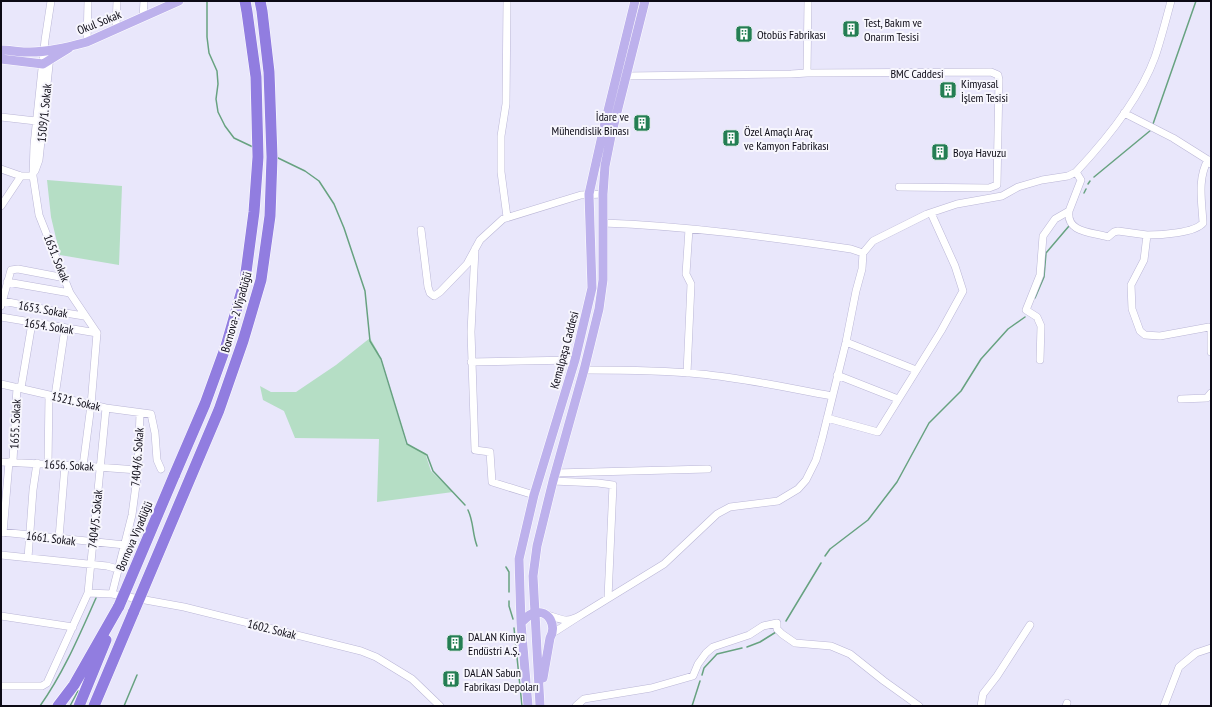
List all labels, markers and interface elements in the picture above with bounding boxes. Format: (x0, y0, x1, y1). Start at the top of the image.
street label: Okul Sokak (75, 6, 124, 38)
place label: Test, Bakım ve Onarım Tesisi (864, 15, 922, 44)
building icon: Test, Bakım ve Onarım Tesisi (841, 19, 861, 39)
building icon: Otobüs Fabrikası (734, 24, 754, 44)
place label: Otobüs Fabrikası (757, 27, 826, 42)
street label: BMC Caddesi (890, 66, 944, 81)
place label: Kimyasal İşlem Tesisi (961, 76, 1008, 105)
building icon: Kimyasal İşlem Tesisi (938, 80, 958, 100)
street label: 1509/1. Sokak (33, 83, 55, 143)
place label: İdare ve Mühendislik Binası (551, 109, 629, 138)
building icon: İdare ve Mühendislik Binası (632, 113, 652, 133)
place label: Özel Amaçlı Araç ve Kamyon Fabrikası (744, 124, 829, 153)
building icon: Özel Amaçlı Araç ve Kamyon Fabrikası (721, 128, 741, 148)
building icon: Boya Havuzu (930, 142, 950, 162)
place label: Boya Havuzu (953, 145, 1006, 160)
street label: 1651. Sokak (41, 232, 73, 284)
street label: Bornova-2 Viyadüğü (217, 270, 255, 354)
street label: 1653. Sokak (17, 297, 69, 321)
street label: Kemalpaşa Caddesi (546, 310, 582, 390)
street label: 1654. Sokak (23, 315, 75, 337)
street label: 1521. Sokak (50, 388, 102, 414)
street label: 1655. Sokak (6, 398, 24, 449)
street label: 7404/6. Sokak (127, 427, 147, 487)
street label: 1656. Sokak (44, 456, 95, 474)
street label: 7404/5. Sokak (84, 489, 106, 549)
street label: Bornova Viyadüğü (113, 499, 155, 573)
street label: 1661. Sokak (25, 528, 77, 549)
street label: 1602. Sokak (246, 616, 298, 642)
place label: DALAN Kimya Endüstri A.Ş. (468, 629, 525, 658)
building icon: DALAN Kimya Endüstri A.Ş. (445, 633, 465, 653)
place label: DALAN Sabun Fabrikası Depoları (464, 665, 539, 694)
building icon: DALAN Sabun Fabrikası Depoları (441, 669, 461, 689)

